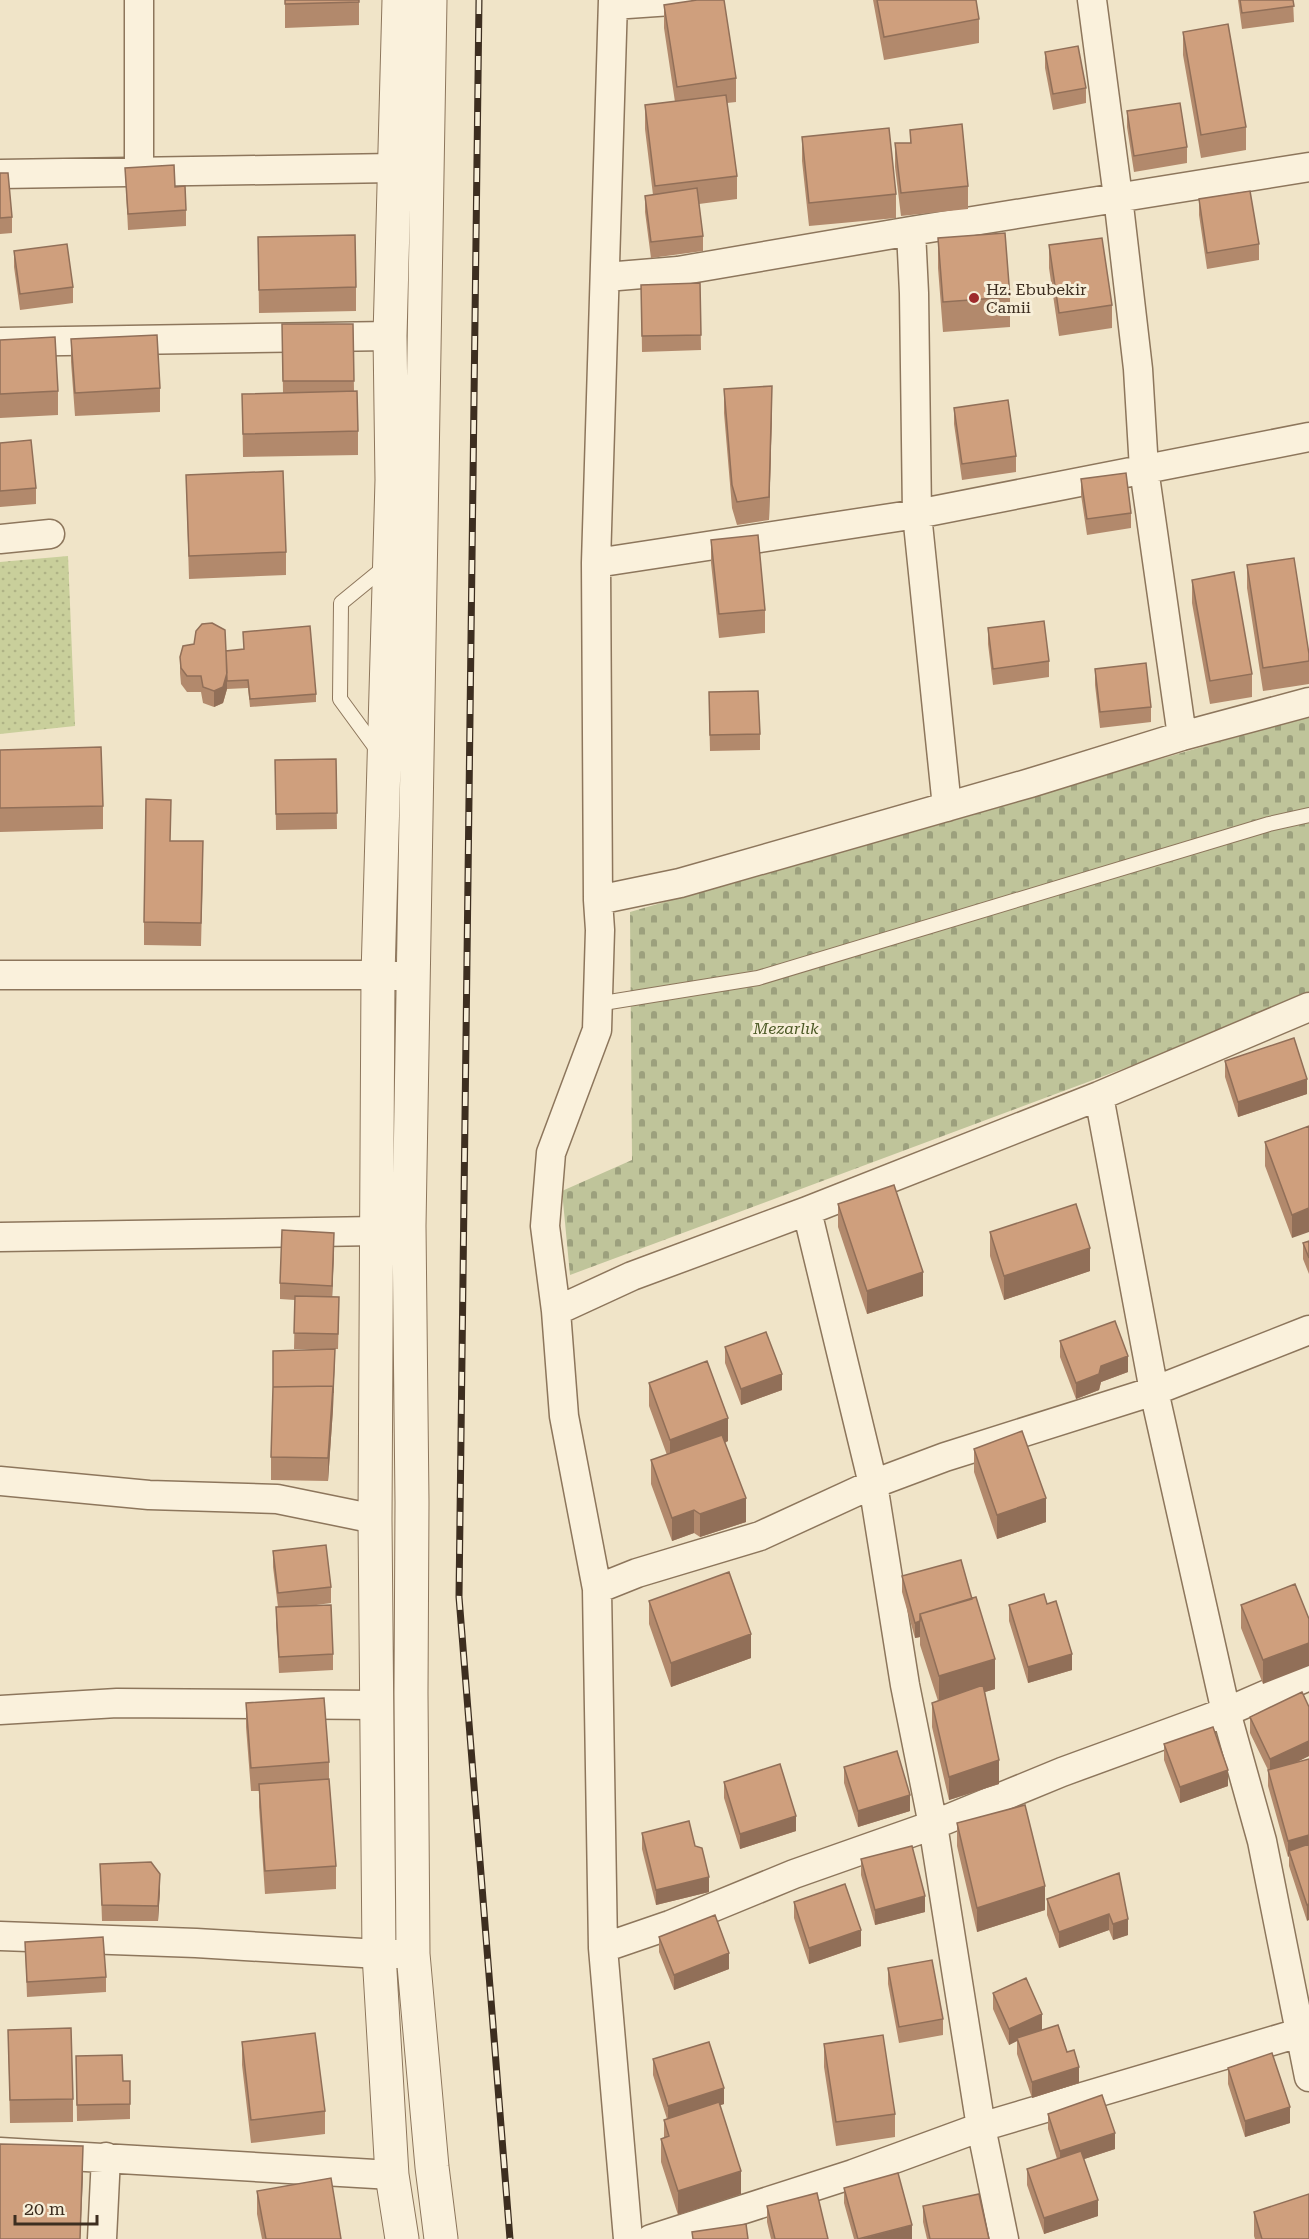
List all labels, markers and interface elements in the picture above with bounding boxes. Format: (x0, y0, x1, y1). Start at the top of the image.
place label: Hz. Ebubekir Camii (986, 280, 1087, 317)
marker: Hz. Ebubekir Camii (967, 291, 981, 305)
park label: Mezarlık (752, 1019, 819, 1038)
scale bar (15, 2188, 98, 2226)
text: 20 m (24, 2198, 65, 2219)

